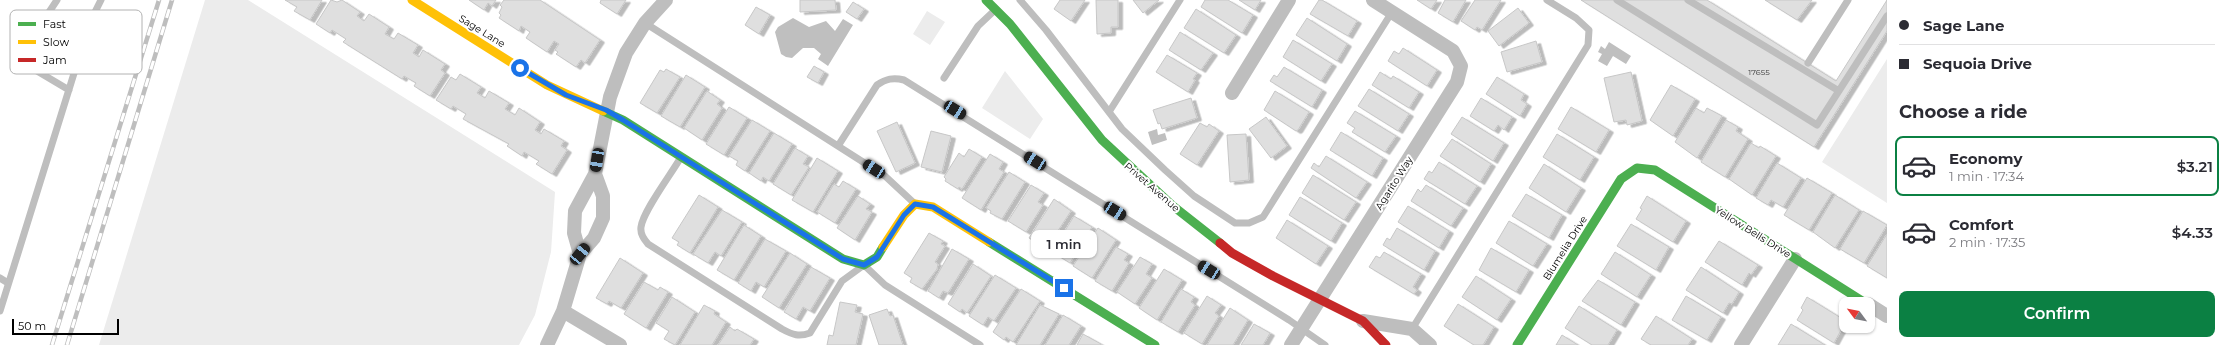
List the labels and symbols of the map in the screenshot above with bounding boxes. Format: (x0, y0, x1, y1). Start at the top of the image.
legend (10, 10, 142, 74)
street label: Sage Lane (456, 12, 508, 50)
text: Fast (43, 17, 67, 31)
text: Slow (43, 35, 69, 49)
text: Jam (42, 53, 67, 67)
route start (511, 59, 529, 77)
house number: 17655 (1748, 67, 1770, 77)
car (942, 99, 968, 121)
car (589, 147, 605, 173)
car (1022, 150, 1048, 172)
street label: Agarito Way (1372, 153, 1416, 212)
car (861, 157, 887, 181)
street label: Privet Avenue (1122, 159, 1182, 215)
car (1102, 200, 1128, 222)
street label: Yellow Bells Drive (1713, 203, 1793, 261)
street label: Blumelia Drive (1540, 213, 1590, 283)
callout: 1 min (1031, 230, 1097, 258)
car (568, 241, 592, 267)
car (1196, 259, 1222, 281)
route end (1055, 279, 1073, 297)
north arrow (1839, 297, 1875, 333)
scale bar (12, 317, 119, 336)

